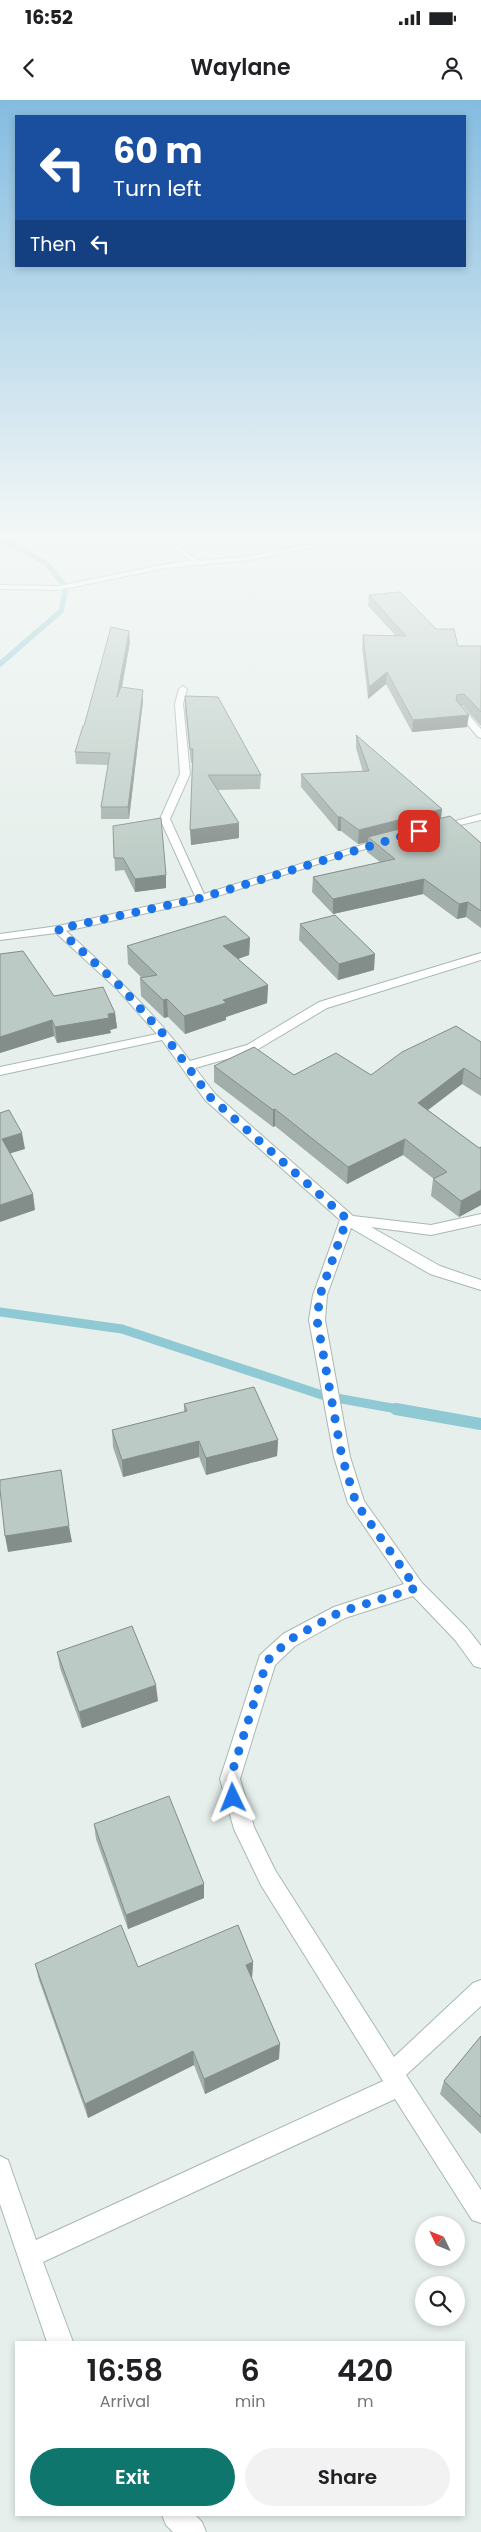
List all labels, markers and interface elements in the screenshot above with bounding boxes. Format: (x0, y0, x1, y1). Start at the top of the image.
text: 16:52 (25, 4, 73, 31)
text: Waylane (191, 52, 290, 83)
icon: back (15, 54, 43, 82)
icon: person (438, 54, 466, 82)
text: 60 m (113, 126, 203, 175)
icon: left (30, 135, 95, 200)
text: Turn left (113, 173, 201, 204)
icon: left (86, 230, 114, 258)
text: Then (30, 231, 76, 258)
pin (398, 810, 440, 852)
icon: arrive (405, 817, 433, 845)
position arrow (206, 1771, 258, 1823)
north arrow (415, 2216, 465, 2266)
map controls (415, 2216, 465, 2326)
button: search (415, 2276, 465, 2326)
text: 16:58 (87, 2349, 163, 2392)
text: 6 (240, 2349, 260, 2392)
text: 420 (337, 2349, 393, 2392)
text: Arrival (100, 2390, 150, 2413)
text: min (235, 2390, 265, 2413)
text: m (357, 2390, 373, 2413)
button: Exit (30, 2448, 235, 2506)
button: Share (245, 2448, 450, 2506)

